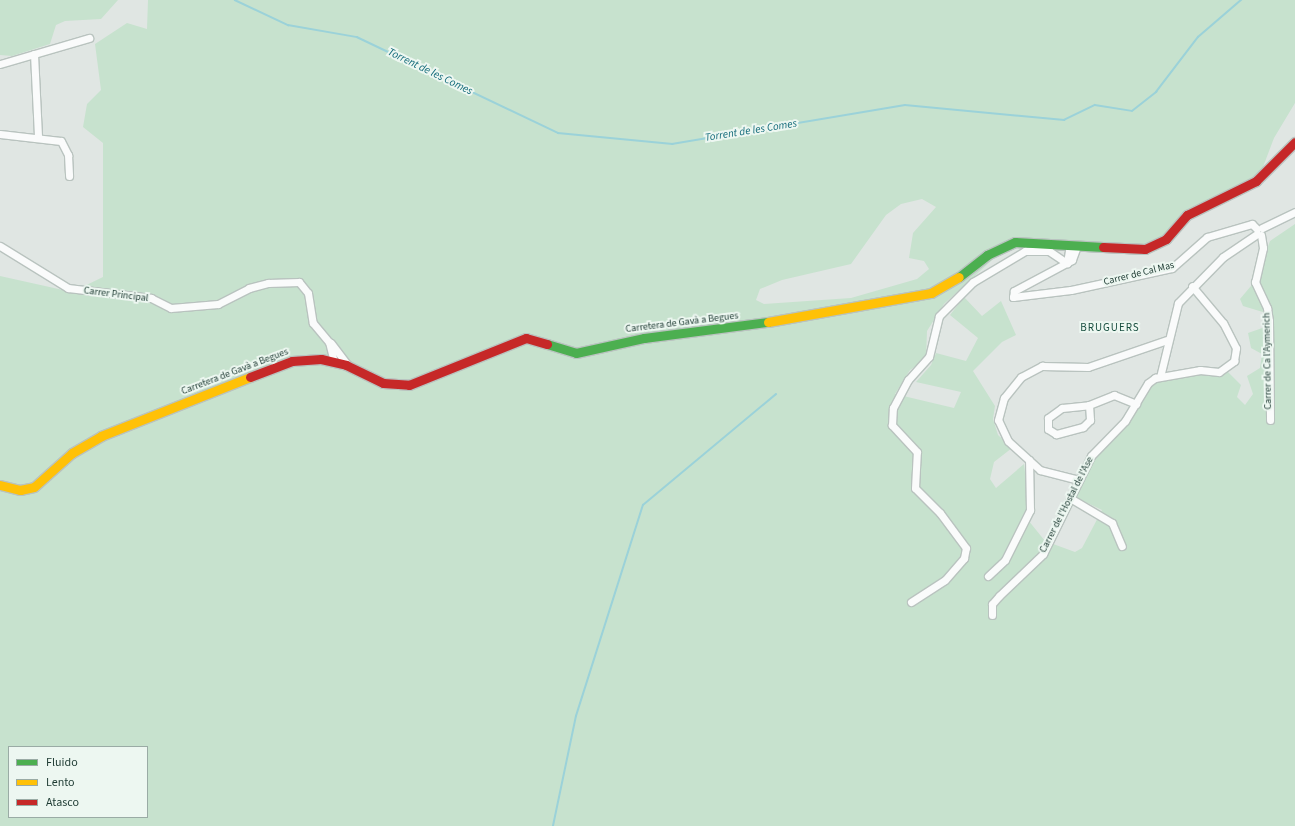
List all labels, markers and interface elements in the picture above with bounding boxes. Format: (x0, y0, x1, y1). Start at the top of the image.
water label: Torrent de les Comes (385, 46, 475, 98)
water label: Torrent de les Comes (704, 117, 798, 145)
street label: Carrer de Cal Mas (1102, 259, 1176, 289)
street label: Carrer Principal (83, 285, 149, 305)
street label: Carretera de Gavà a Begues (625, 310, 739, 336)
street label: Carrer de Ca l'Aymerich (1261, 312, 1275, 410)
district label: BRUGUERS (1080, 321, 1140, 335)
street label: Carretera de Gavà a Begues (180, 346, 290, 398)
street label: Carrer de l'Hostal de l'Ase (1038, 455, 1096, 555)
legend (8, 746, 148, 818)
text: Fluido (46, 754, 78, 771)
text: Lento (46, 774, 75, 791)
text: Atasco (46, 794, 79, 811)

